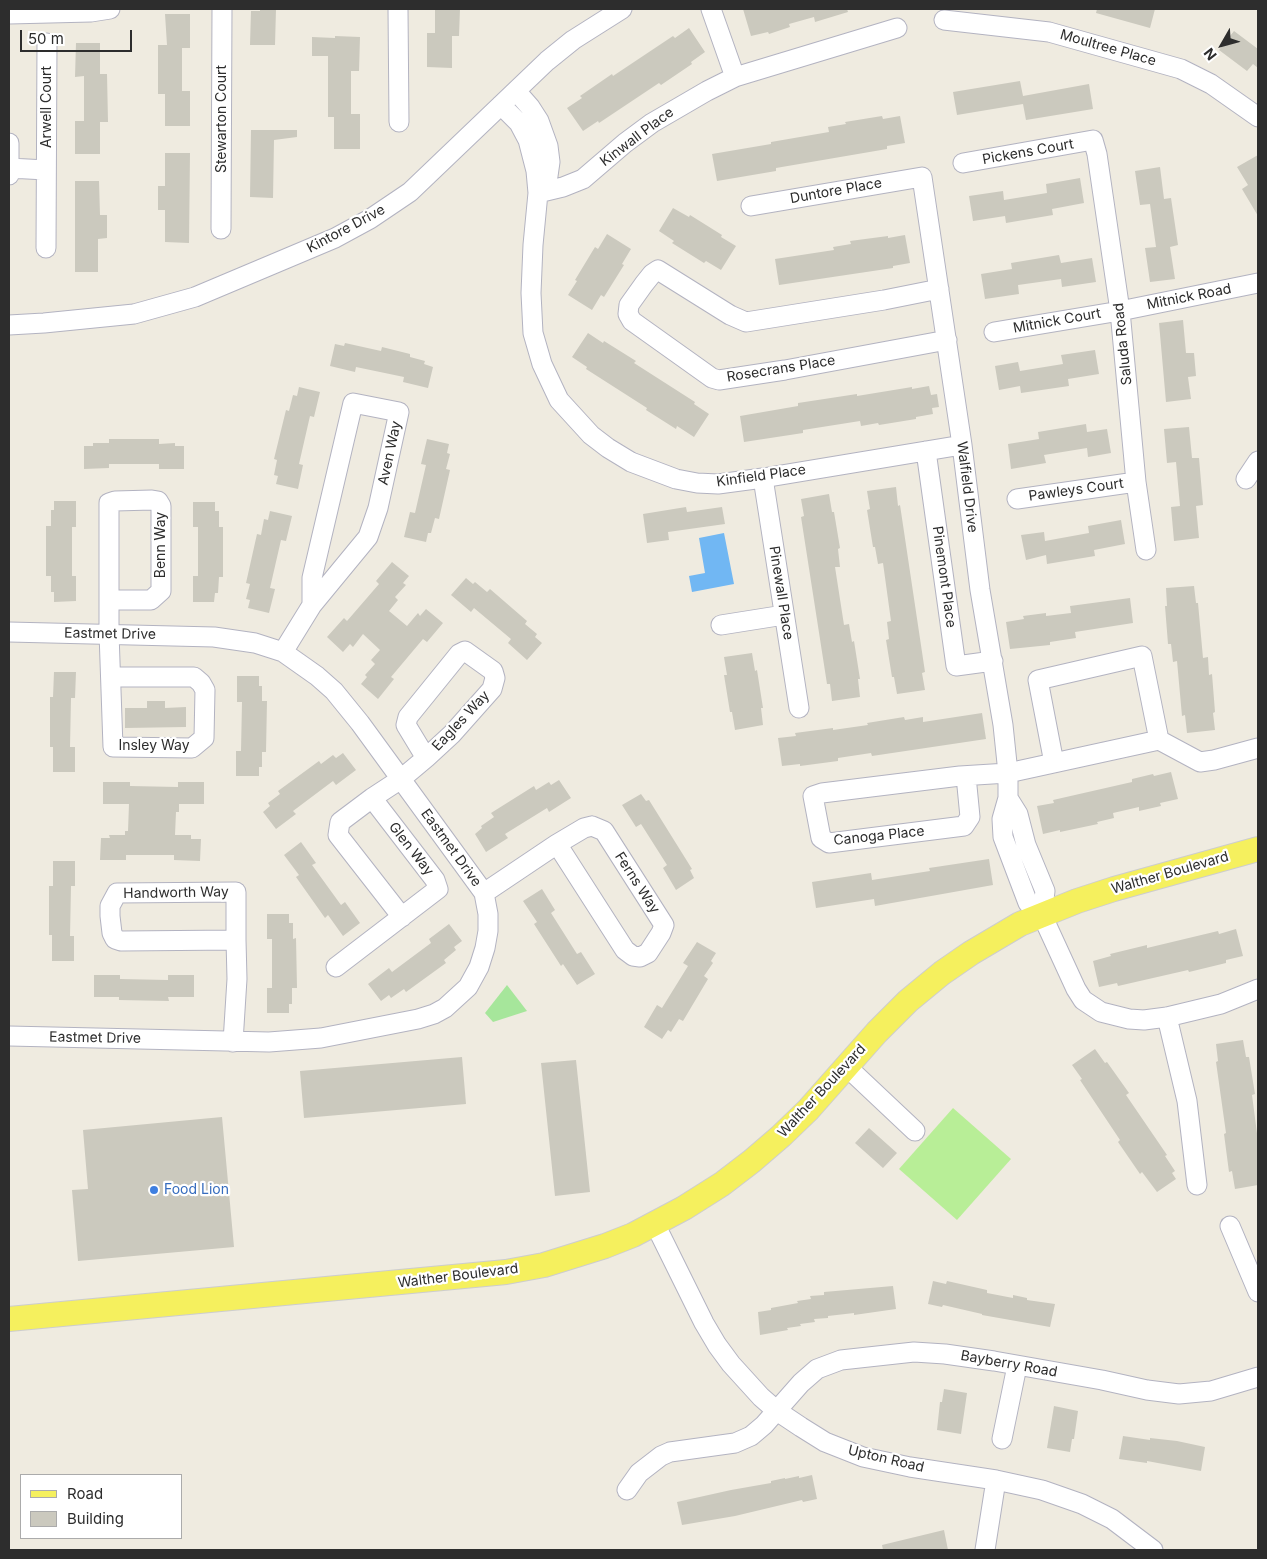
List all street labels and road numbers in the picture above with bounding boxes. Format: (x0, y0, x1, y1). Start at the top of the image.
street label: Moultree Place (1058, 26, 1158, 70)
street label: Stewarton Court (214, 65, 230, 173)
street label: Arwell Court (39, 66, 55, 148)
street label: Kinwall Place (597, 104, 677, 170)
street label: Pickens Court (981, 136, 1075, 168)
street label: Duntore Place (789, 175, 883, 207)
street label: Kintore Drive (304, 201, 388, 257)
street label: Mitnick Road (1145, 281, 1233, 313)
street label: Saluda Road (1110, 302, 1136, 386)
street label: Mitnick Court (1012, 305, 1102, 337)
street label: Rosecrans Place (725, 352, 837, 386)
street label: Aven Way (375, 419, 405, 487)
street label: Walfield Drive (953, 440, 981, 534)
street label: Kinfield Place (715, 461, 807, 491)
street label: Pawleys Court (1027, 475, 1125, 505)
street label: Benn Way (153, 512, 169, 578)
street label: Pinemont Place (929, 525, 959, 629)
street label: Pinewall Place (765, 545, 797, 641)
street label: Eastmet Drive (64, 625, 156, 643)
street label: Eagles Way (429, 687, 493, 755)
street label: Insley Way (118, 738, 190, 754)
street label: Eastmet Drive (417, 806, 485, 890)
street label: Glen Way (385, 819, 437, 879)
street label: Canoga Place (833, 823, 925, 849)
street label: Walther Boulevard (1109, 848, 1231, 898)
street label: Ferns Way (611, 849, 663, 917)
street label: Handworth Way (123, 884, 229, 902)
street label: Eastmet Drive (49, 1029, 141, 1047)
street label: Walther Boulevard (775, 1041, 869, 1141)
street label: Walther Boulevard (397, 1260, 519, 1292)
street label: Bayberry Road (959, 1347, 1059, 1381)
street label: Upton Road (846, 1442, 926, 1476)

